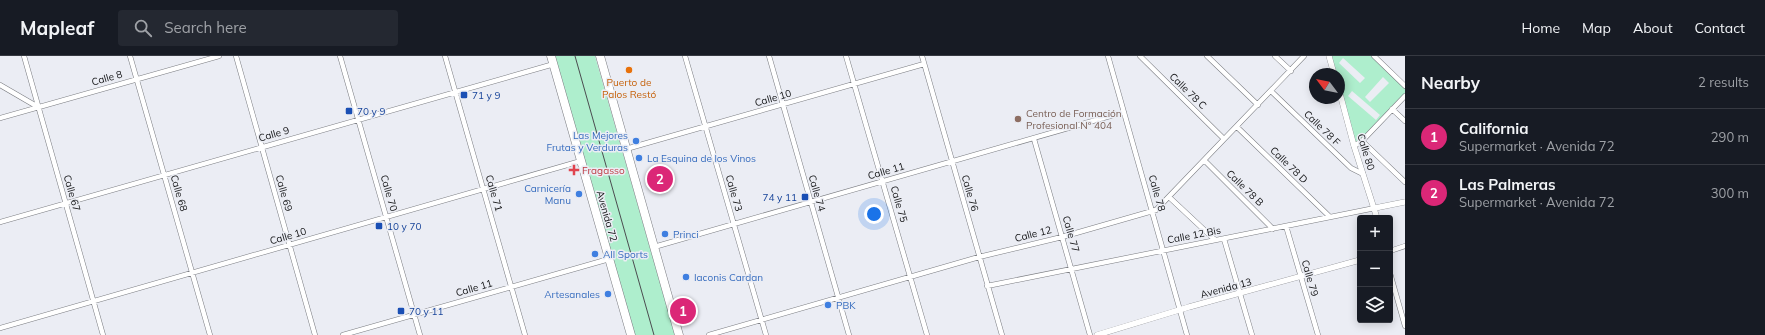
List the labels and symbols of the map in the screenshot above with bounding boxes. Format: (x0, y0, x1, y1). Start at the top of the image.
marker: Puerto de Palos Restó (624, 65, 634, 75)
street label: Calle 8 (90, 67, 124, 89)
north arrow (1309, 68, 1345, 104)
street label: Calle 78 C (1167, 70, 1210, 112)
place label: Puerto de Palos Restó (602, 76, 656, 101)
street label: Calle 10 (753, 87, 793, 109)
place label: 71 y 9 (472, 89, 501, 102)
marker: 71 y 9 (459, 90, 469, 100)
place label: 70 y 9 (357, 105, 386, 118)
marker: 70 y 9 (344, 106, 354, 116)
place label: Centro de Formación Profesional N° 404 (1026, 107, 1122, 132)
street label: Calle 78 F (1301, 107, 1343, 149)
marker: Centro de Formación Profesional N° 404 (1013, 114, 1023, 124)
street label: Calle 9 (257, 123, 291, 145)
place label: Las Mejores Frutas y Verduras (546, 129, 628, 154)
street label: Calle 80 (1354, 132, 1378, 172)
marker: Las Mejores Frutas y Verduras (631, 136, 641, 146)
street label: Calle 78 D (1267, 144, 1311, 186)
place label: La Esquina de los Vinos (647, 152, 756, 165)
marker: La Esquina de los Vinos (634, 153, 644, 163)
street label: Calle 11 (866, 160, 906, 182)
place label: Fragasso (582, 164, 625, 177)
pin: 2 (647, 164, 673, 194)
marker: Fragasso (569, 165, 579, 175)
street label: Calle 78 B (1224, 167, 1267, 209)
street label: Calle 67 (61, 173, 83, 213)
street label: Calle 68 (168, 173, 190, 213)
street label: Calle 69 (273, 173, 295, 213)
street label: Calle 70 (378, 173, 400, 213)
street label: Calle 71 (483, 173, 505, 213)
street label: Calle 73 (723, 173, 745, 213)
street label: Calle 74 (806, 173, 828, 213)
street label: Calle 76 (959, 173, 981, 213)
street label: Calle 78 (1146, 173, 1168, 213)
place label: Carnicería Manu (524, 182, 571, 207)
street label: Calle 75 (888, 184, 910, 224)
marker: Carnicería Manu (574, 189, 584, 199)
street label: Avenida 72 (593, 189, 621, 243)
place label: 74 y 11 (762, 191, 797, 204)
marker: 74 y 11 (800, 192, 810, 202)
your location (864, 204, 884, 224)
street label: Calle 77 (1060, 214, 1082, 254)
place label: 10 y 70 (387, 220, 422, 233)
marker: 10 y 70 (374, 221, 384, 231)
street label: Calle 12 (1013, 223, 1053, 245)
street label: Calle 12 Bis (1166, 223, 1222, 247)
street label: Calle 10 (268, 225, 308, 247)
place label: Princi (673, 228, 699, 241)
marker: Princi (660, 229, 670, 239)
place label: All Sports (603, 248, 648, 261)
marker: All Sports (590, 249, 600, 259)
street label: Calle 79 (1299, 258, 1321, 298)
place label: Iaconis Cardan (694, 271, 763, 284)
marker: Iaconis Cardan (681, 272, 691, 282)
street label: Avenida 13 (1199, 275, 1253, 301)
street label: Calle 11 (454, 277, 494, 299)
place label: Artesanales (544, 288, 600, 301)
marker: Artesanales (603, 289, 613, 299)
pin: 1 (670, 296, 696, 326)
place label: PBK (836, 299, 856, 312)
marker: PBK (823, 300, 833, 310)
place label: 70 y 11 (409, 305, 444, 318)
marker: 70 y 11 (396, 306, 406, 316)

